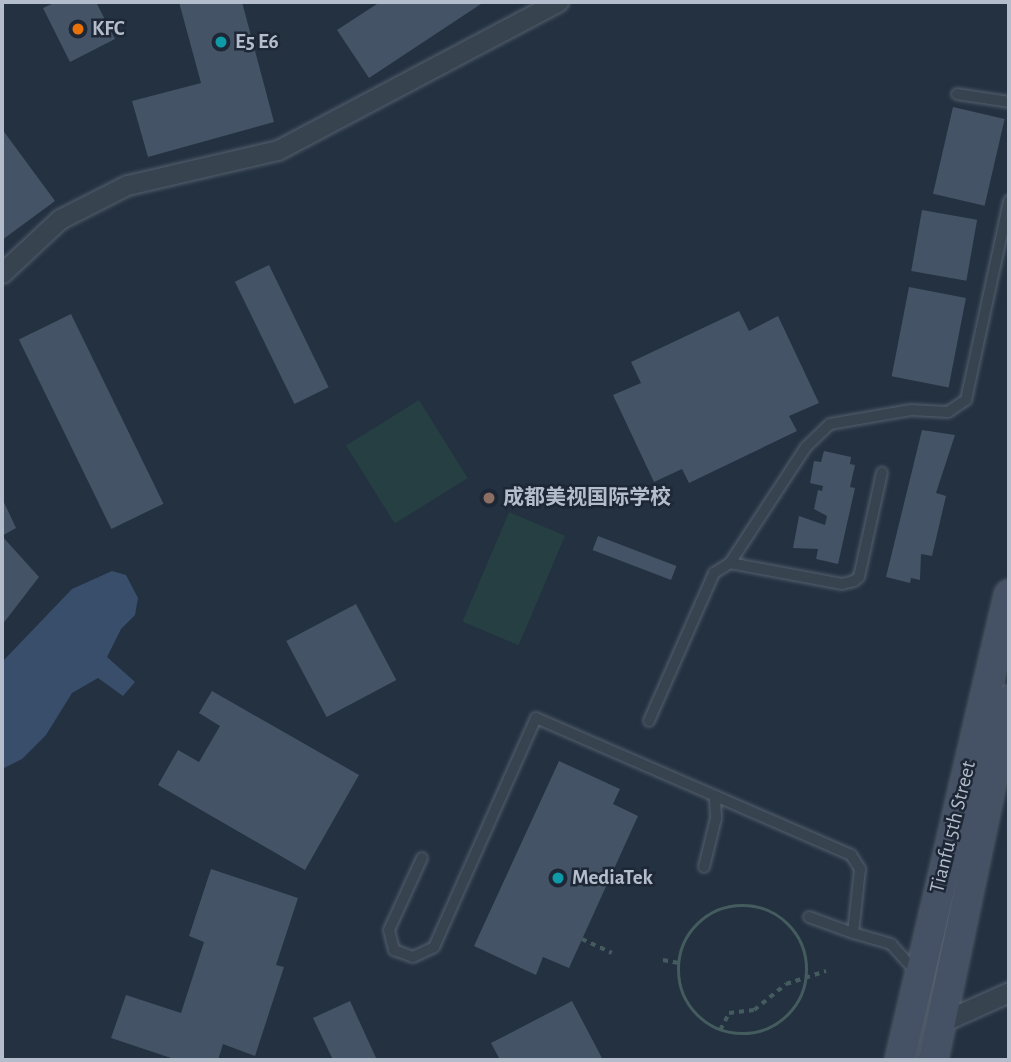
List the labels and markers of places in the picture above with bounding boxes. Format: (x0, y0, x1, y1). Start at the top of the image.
place label: KFC (92, 16, 125, 42)
marker: KFC (70, 21, 86, 37)
place label: E5 E6 (235, 29, 279, 55)
marker: E5 E6 (213, 34, 229, 50)
place label: 成都美视国际学校 (503, 485, 671, 511)
marker: 成都美视国际学校 (481, 490, 497, 506)
place label: MediaTek (572, 865, 653, 891)
marker: MediaTek (550, 870, 566, 886)

